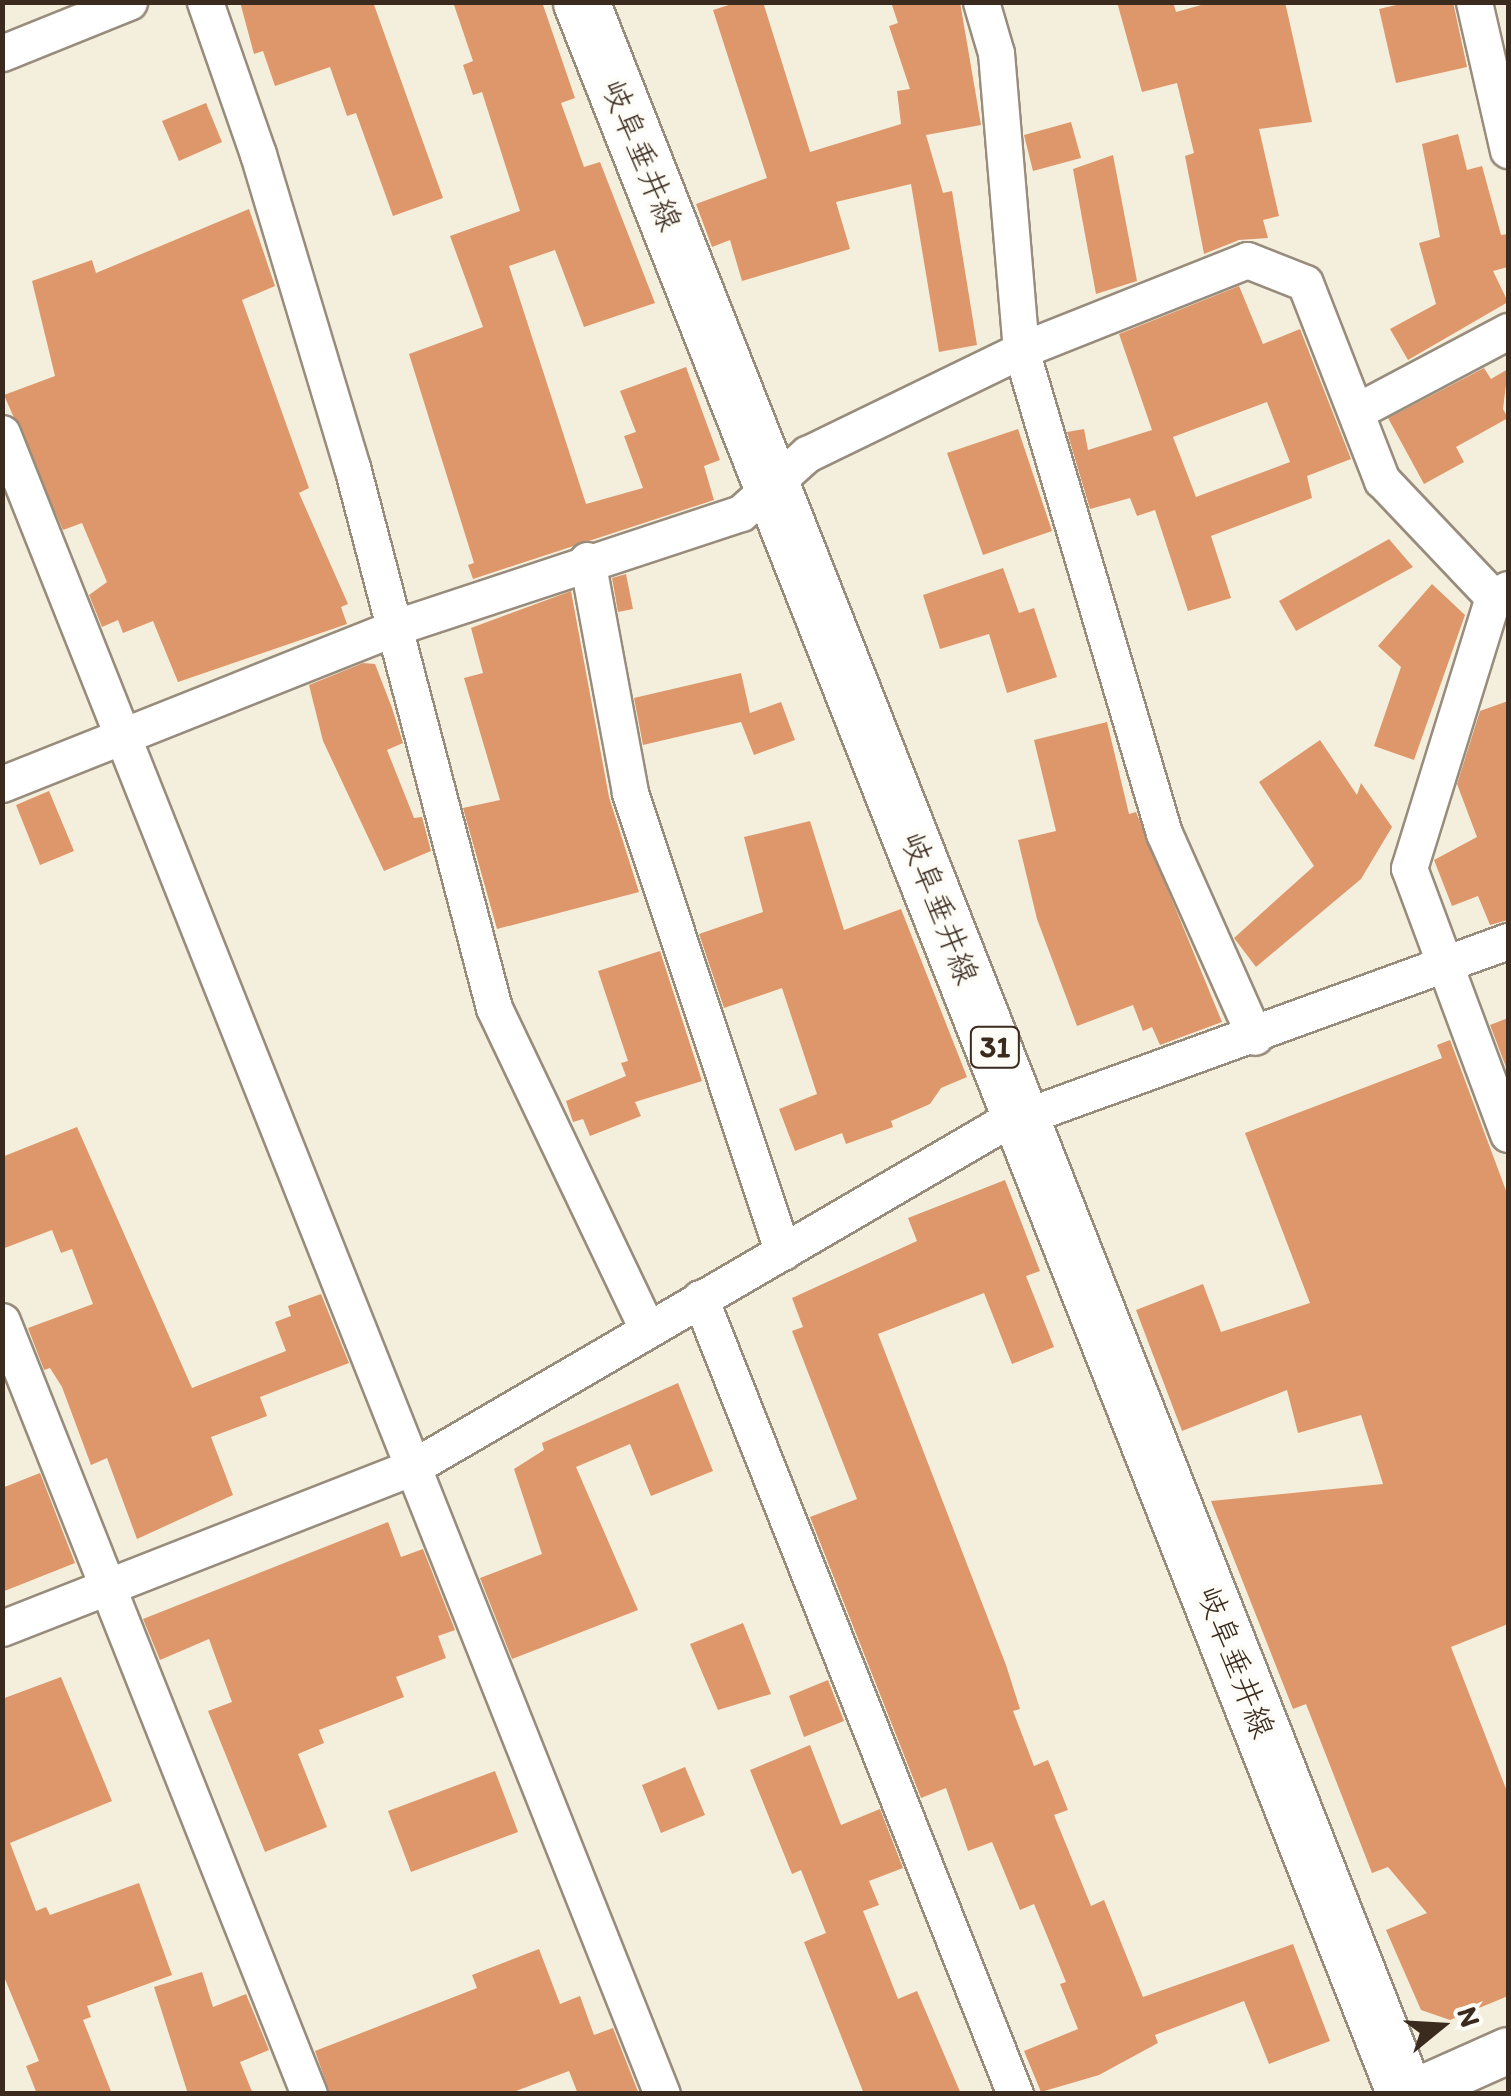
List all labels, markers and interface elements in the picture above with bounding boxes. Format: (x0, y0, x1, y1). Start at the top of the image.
street label: 岐阜垂井線 (594, 74, 690, 236)
street label: 岐阜垂井線 (893, 826, 987, 990)
road number: 31 (968, 1022, 1022, 1072)
street label: 岐阜垂井線 (1189, 1580, 1283, 1744)
north arrow (1391, 1976, 1491, 2076)
text: N (1450, 2002, 1489, 2031)

